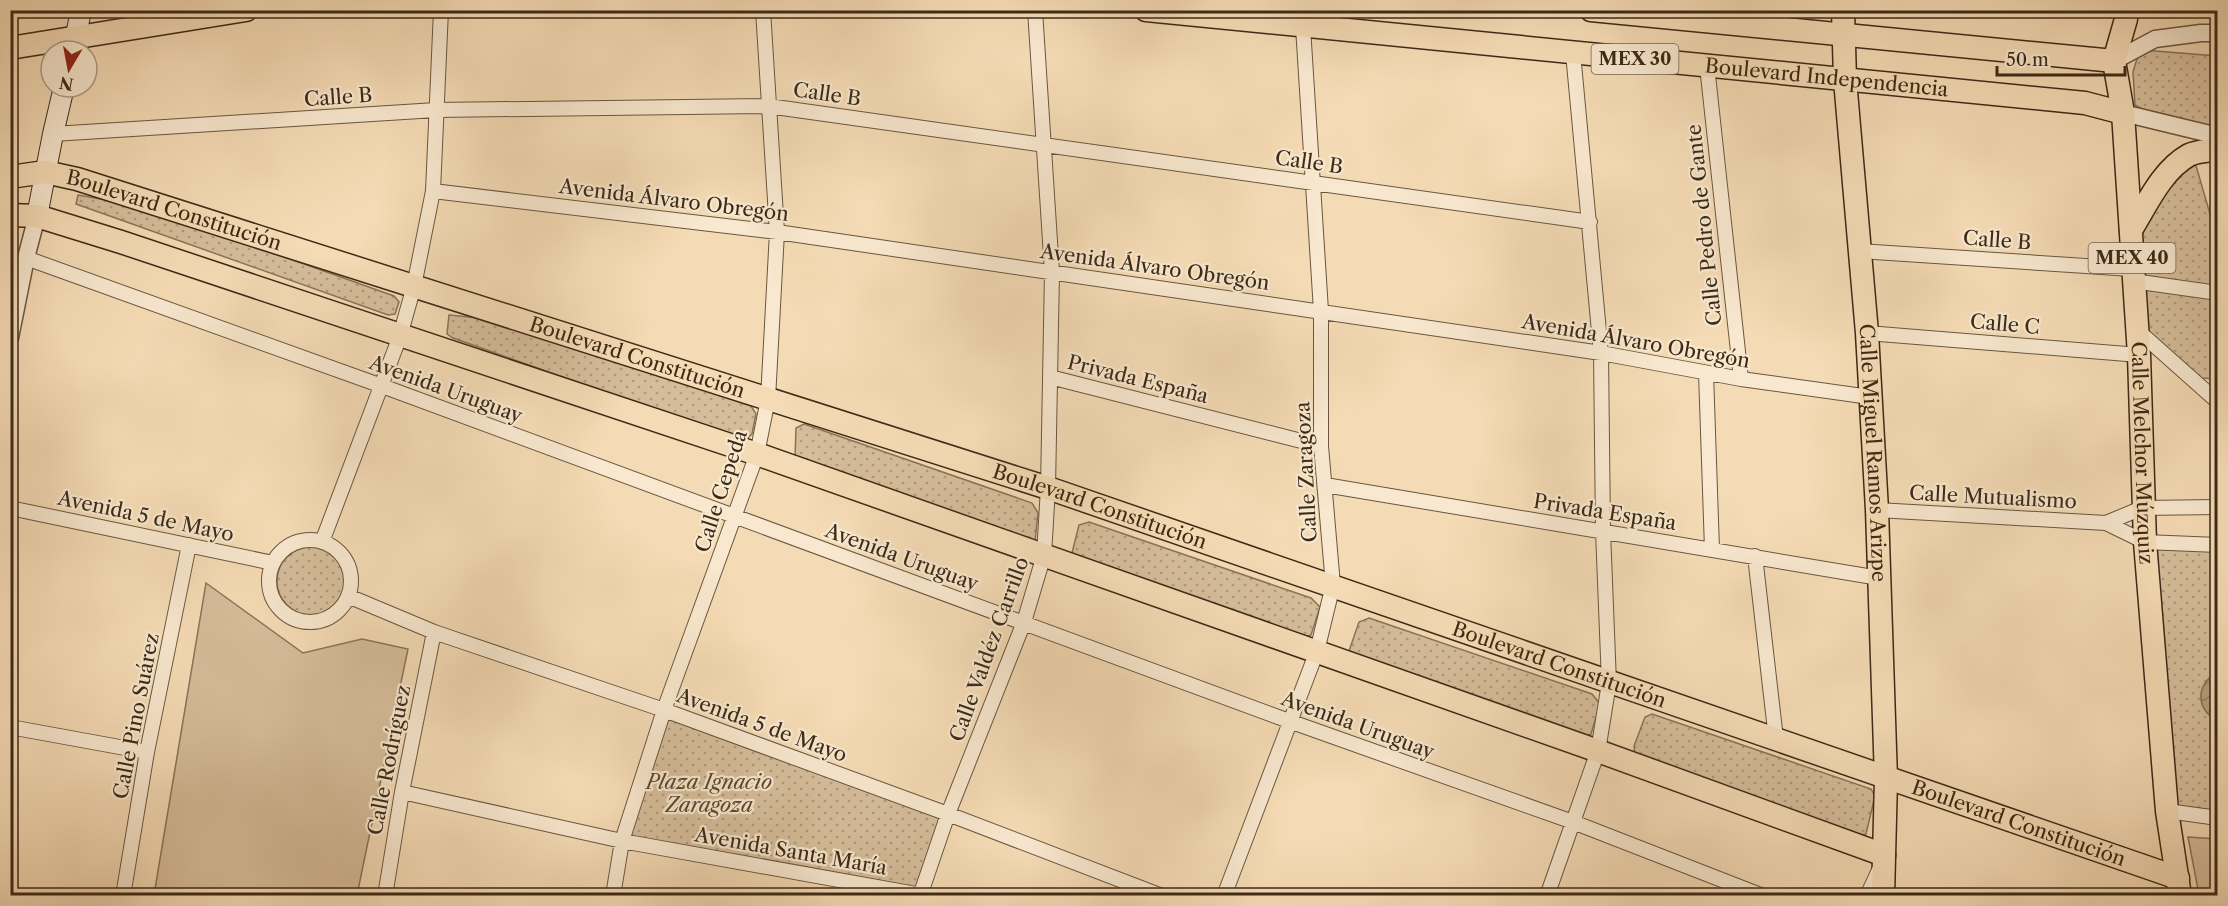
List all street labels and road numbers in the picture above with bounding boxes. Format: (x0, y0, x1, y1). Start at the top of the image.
road number: MEX 30 (1592, 44, 1678, 74)
street label: Boulevard Independencia (1704, 53, 1950, 101)
street label: Calle B (791, 77, 863, 111)
street label: Calle B (303, 83, 373, 111)
street label: Calle Pedro de Gante (1681, 123, 1727, 327)
street label: Calle B (1273, 145, 1345, 179)
street label: Boulevard Constitución (64, 165, 285, 256)
street label: Avenida Álvaro Obregón (557, 173, 791, 226)
street label: Calle B (1962, 226, 2032, 254)
street label: Avenida Álvaro Obregón (1038, 238, 1272, 295)
road number: MEX 40 (2088, 243, 2176, 273)
street label: Avenida Álvaro Obregón (1519, 308, 1753, 373)
street label: Calle C (1969, 309, 2041, 339)
street label: Boulevard Constitución (527, 312, 748, 403)
street label: Calle Miguel Ramos Arizpe (1854, 323, 1891, 582)
street label: Calle Melchor Múzquiz (2126, 341, 2159, 565)
street label: Avenida Uruguay (365, 350, 527, 428)
street label: Privada España (1065, 350, 1211, 408)
street label: Calle Zaragoza (1290, 401, 1322, 543)
street label: Calle Cepeda (690, 426, 752, 555)
street label: Boulevard Constitución (990, 459, 1210, 554)
street label: Calle Mutualismo (1908, 481, 2078, 513)
street label: Avenida 5 de Mayo (55, 485, 236, 546)
street label: Privada España (1532, 489, 1679, 535)
street label: Avenida Uruguay (821, 518, 983, 596)
street label: Calle Valdéz Carrillo (944, 553, 1034, 745)
street label: Boulevard Constitución (1449, 616, 1670, 713)
street label: Calle Pino Suárez (108, 631, 164, 801)
street label: Calle Rodríguez (363, 683, 415, 837)
street label: Avenida 5 de Mayo (673, 683, 850, 767)
street label: Avenida Uruguay (1277, 686, 1439, 764)
street label: Boulevard Constitución (1909, 775, 2129, 871)
street label: Avenida Santa María (692, 822, 889, 880)

